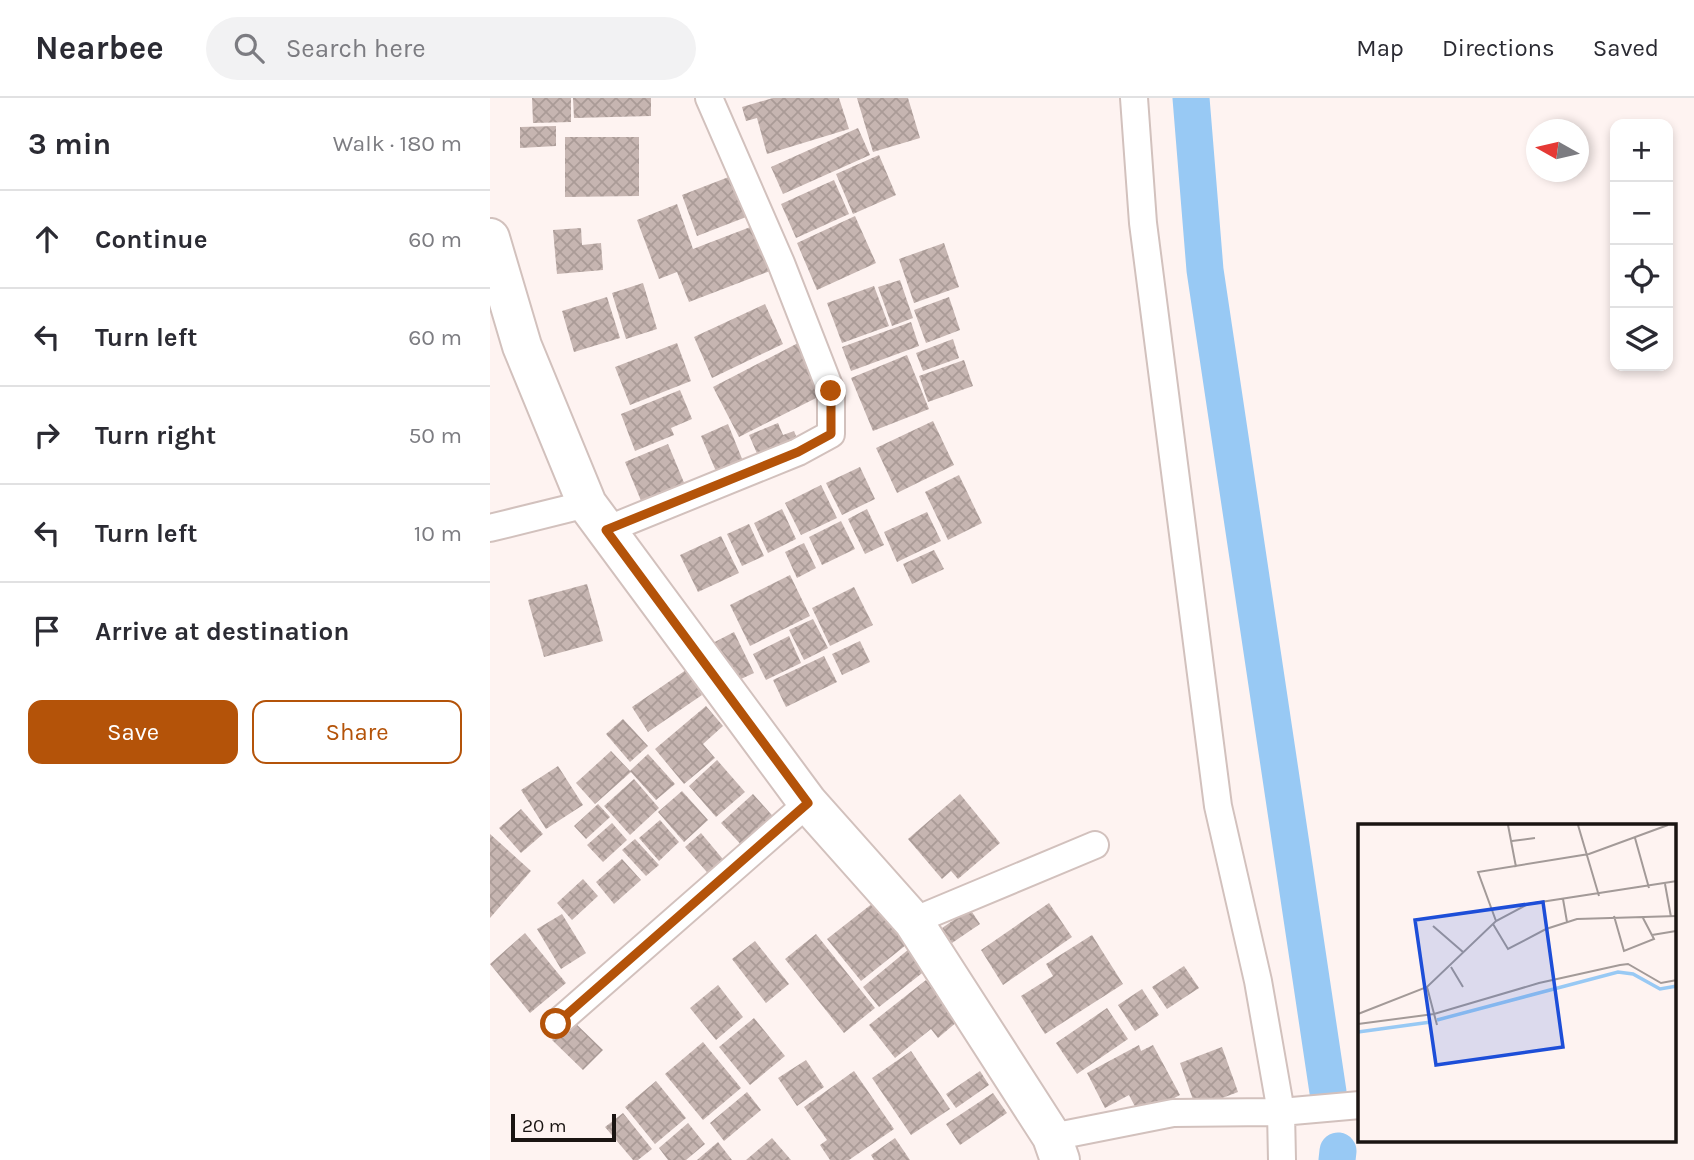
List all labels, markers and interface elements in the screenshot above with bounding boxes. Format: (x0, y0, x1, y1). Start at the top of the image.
search box (206, 17, 696, 80)
text: Nearbee (35, 29, 164, 67)
icon: search (230, 29, 268, 67)
text: Search here (286, 33, 426, 64)
text: Map (1356, 34, 1404, 62)
text: Directions (1442, 34, 1555, 62)
text: Saved (1593, 34, 1659, 62)
north arrow (1526, 119, 1589, 182)
map controls (1610, 119, 1673, 371)
button: + (1610, 119, 1673, 182)
text: 3 min (28, 126, 111, 162)
text: Walk · 180 m (333, 130, 462, 157)
button: − (1610, 182, 1673, 245)
icon: ahead (28, 220, 66, 258)
text: Continue (95, 224, 207, 255)
text: 60 m (408, 226, 462, 253)
button: locate (1610, 245, 1673, 308)
button: layers (1610, 308, 1673, 371)
icon: left (28, 318, 66, 356)
text: Turn left (95, 322, 197, 353)
text: 60 m (408, 324, 462, 351)
route end (815, 375, 846, 406)
icon: right (28, 416, 66, 454)
text: Turn right (95, 420, 216, 451)
text: 50 m (408, 422, 462, 449)
icon: left (28, 514, 66, 552)
text: Turn left (95, 518, 197, 549)
text: 10 m (414, 520, 462, 547)
icon: arrive (28, 612, 66, 650)
text: Arrive at destination (95, 616, 349, 647)
button: Save (28, 700, 238, 764)
button: Share (252, 700, 462, 764)
inset map (1358, 824, 1676, 1142)
route start (540, 1008, 571, 1039)
scale bar (511, 1111, 616, 1143)
text: 20 m (522, 1115, 567, 1137)

